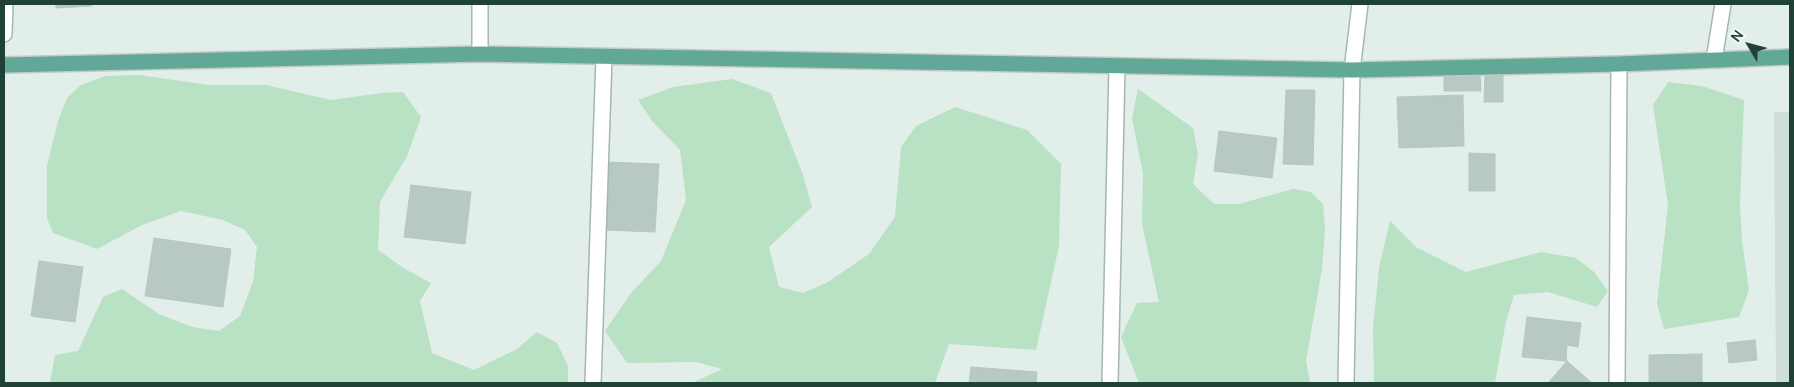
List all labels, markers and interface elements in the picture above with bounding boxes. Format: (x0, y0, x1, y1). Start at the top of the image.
north arrow (1724, 20, 1774, 70)
text: N (1726, 26, 1747, 45)

